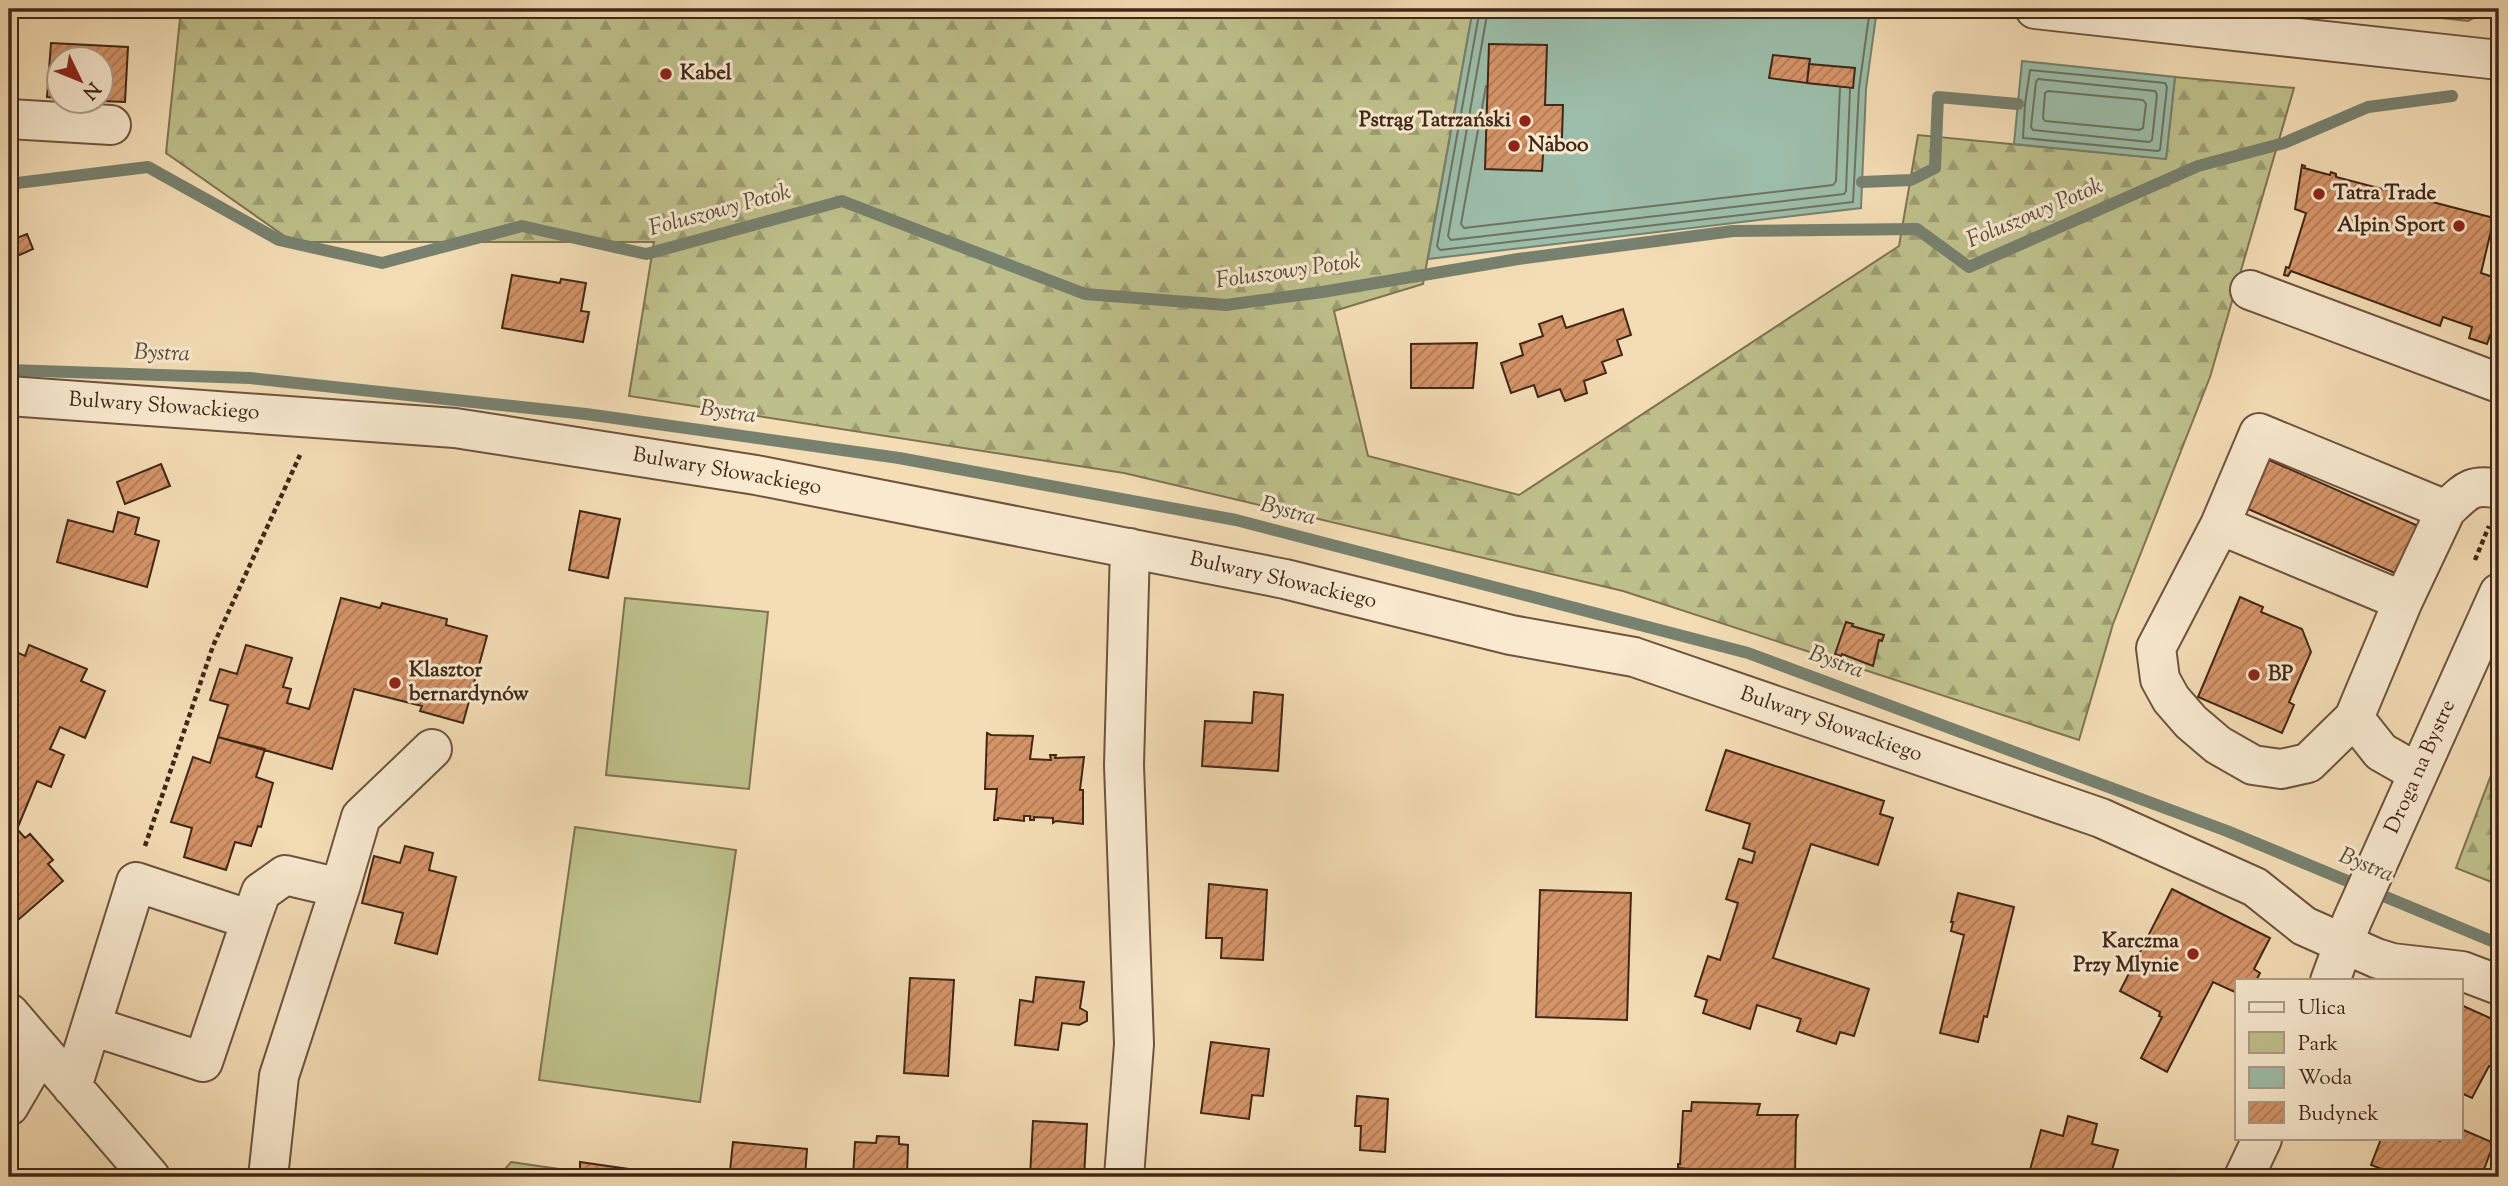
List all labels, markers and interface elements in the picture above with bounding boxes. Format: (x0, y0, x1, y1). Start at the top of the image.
north arrow (46, 46, 116, 116)
place label: Kabel (680, 59, 732, 89)
marker: Kabel (658, 66, 674, 82)
text: N (76, 75, 106, 105)
place label: Pstrąg Tatrzański (1359, 106, 1511, 136)
marker: Pstrąg Tatrzański (1517, 113, 1533, 129)
place label: Naboo (1528, 131, 1589, 161)
marker: Naboo (1506, 138, 1522, 154)
water label: Foluszowy Potok (1962, 170, 2108, 258)
water label: Foluszowy Potok (645, 176, 795, 246)
place label: Tatra Trade (2333, 179, 2436, 209)
marker: Tatra Trade (2311, 186, 2327, 202)
place label: Alpin Sport (2337, 211, 2446, 241)
marker: Alpin Sport (2451, 218, 2467, 234)
water label: Foluszowy Potok (1214, 246, 1362, 298)
water label: Bystra (133, 337, 191, 371)
street label: Bulwary Słowackiego (68, 385, 260, 429)
water label: Bystra (698, 393, 758, 433)
street label: Bulwary Słowackiego (630, 441, 824, 503)
water label: Bystra (1257, 489, 1320, 535)
street label: Bulwary Słowackiego (1187, 545, 1379, 617)
water label: Bystra (1804, 638, 1868, 688)
place label: Klasztor bernardynów (408, 656, 529, 710)
place label: BP (2268, 660, 2293, 690)
marker: BP (2246, 667, 2262, 683)
marker: Klasztor bernardynów (387, 675, 403, 691)
street label: Bulwary Słowackiego (1736, 680, 1926, 770)
street label: Droga na Bystre (2378, 695, 2464, 839)
water label: Bystra (2334, 840, 2398, 892)
place label: Karczma Przy Mlynie (2073, 927, 2179, 981)
marker: Karczma Przy Mlynie (2185, 946, 2201, 962)
legend (2235, 979, 2462, 1140)
text: Ulica (2298, 994, 2346, 1024)
text: Park (2298, 1030, 2339, 1060)
text: Woda (2298, 1064, 2353, 1094)
text: Budynek (2298, 1100, 2379, 1130)

